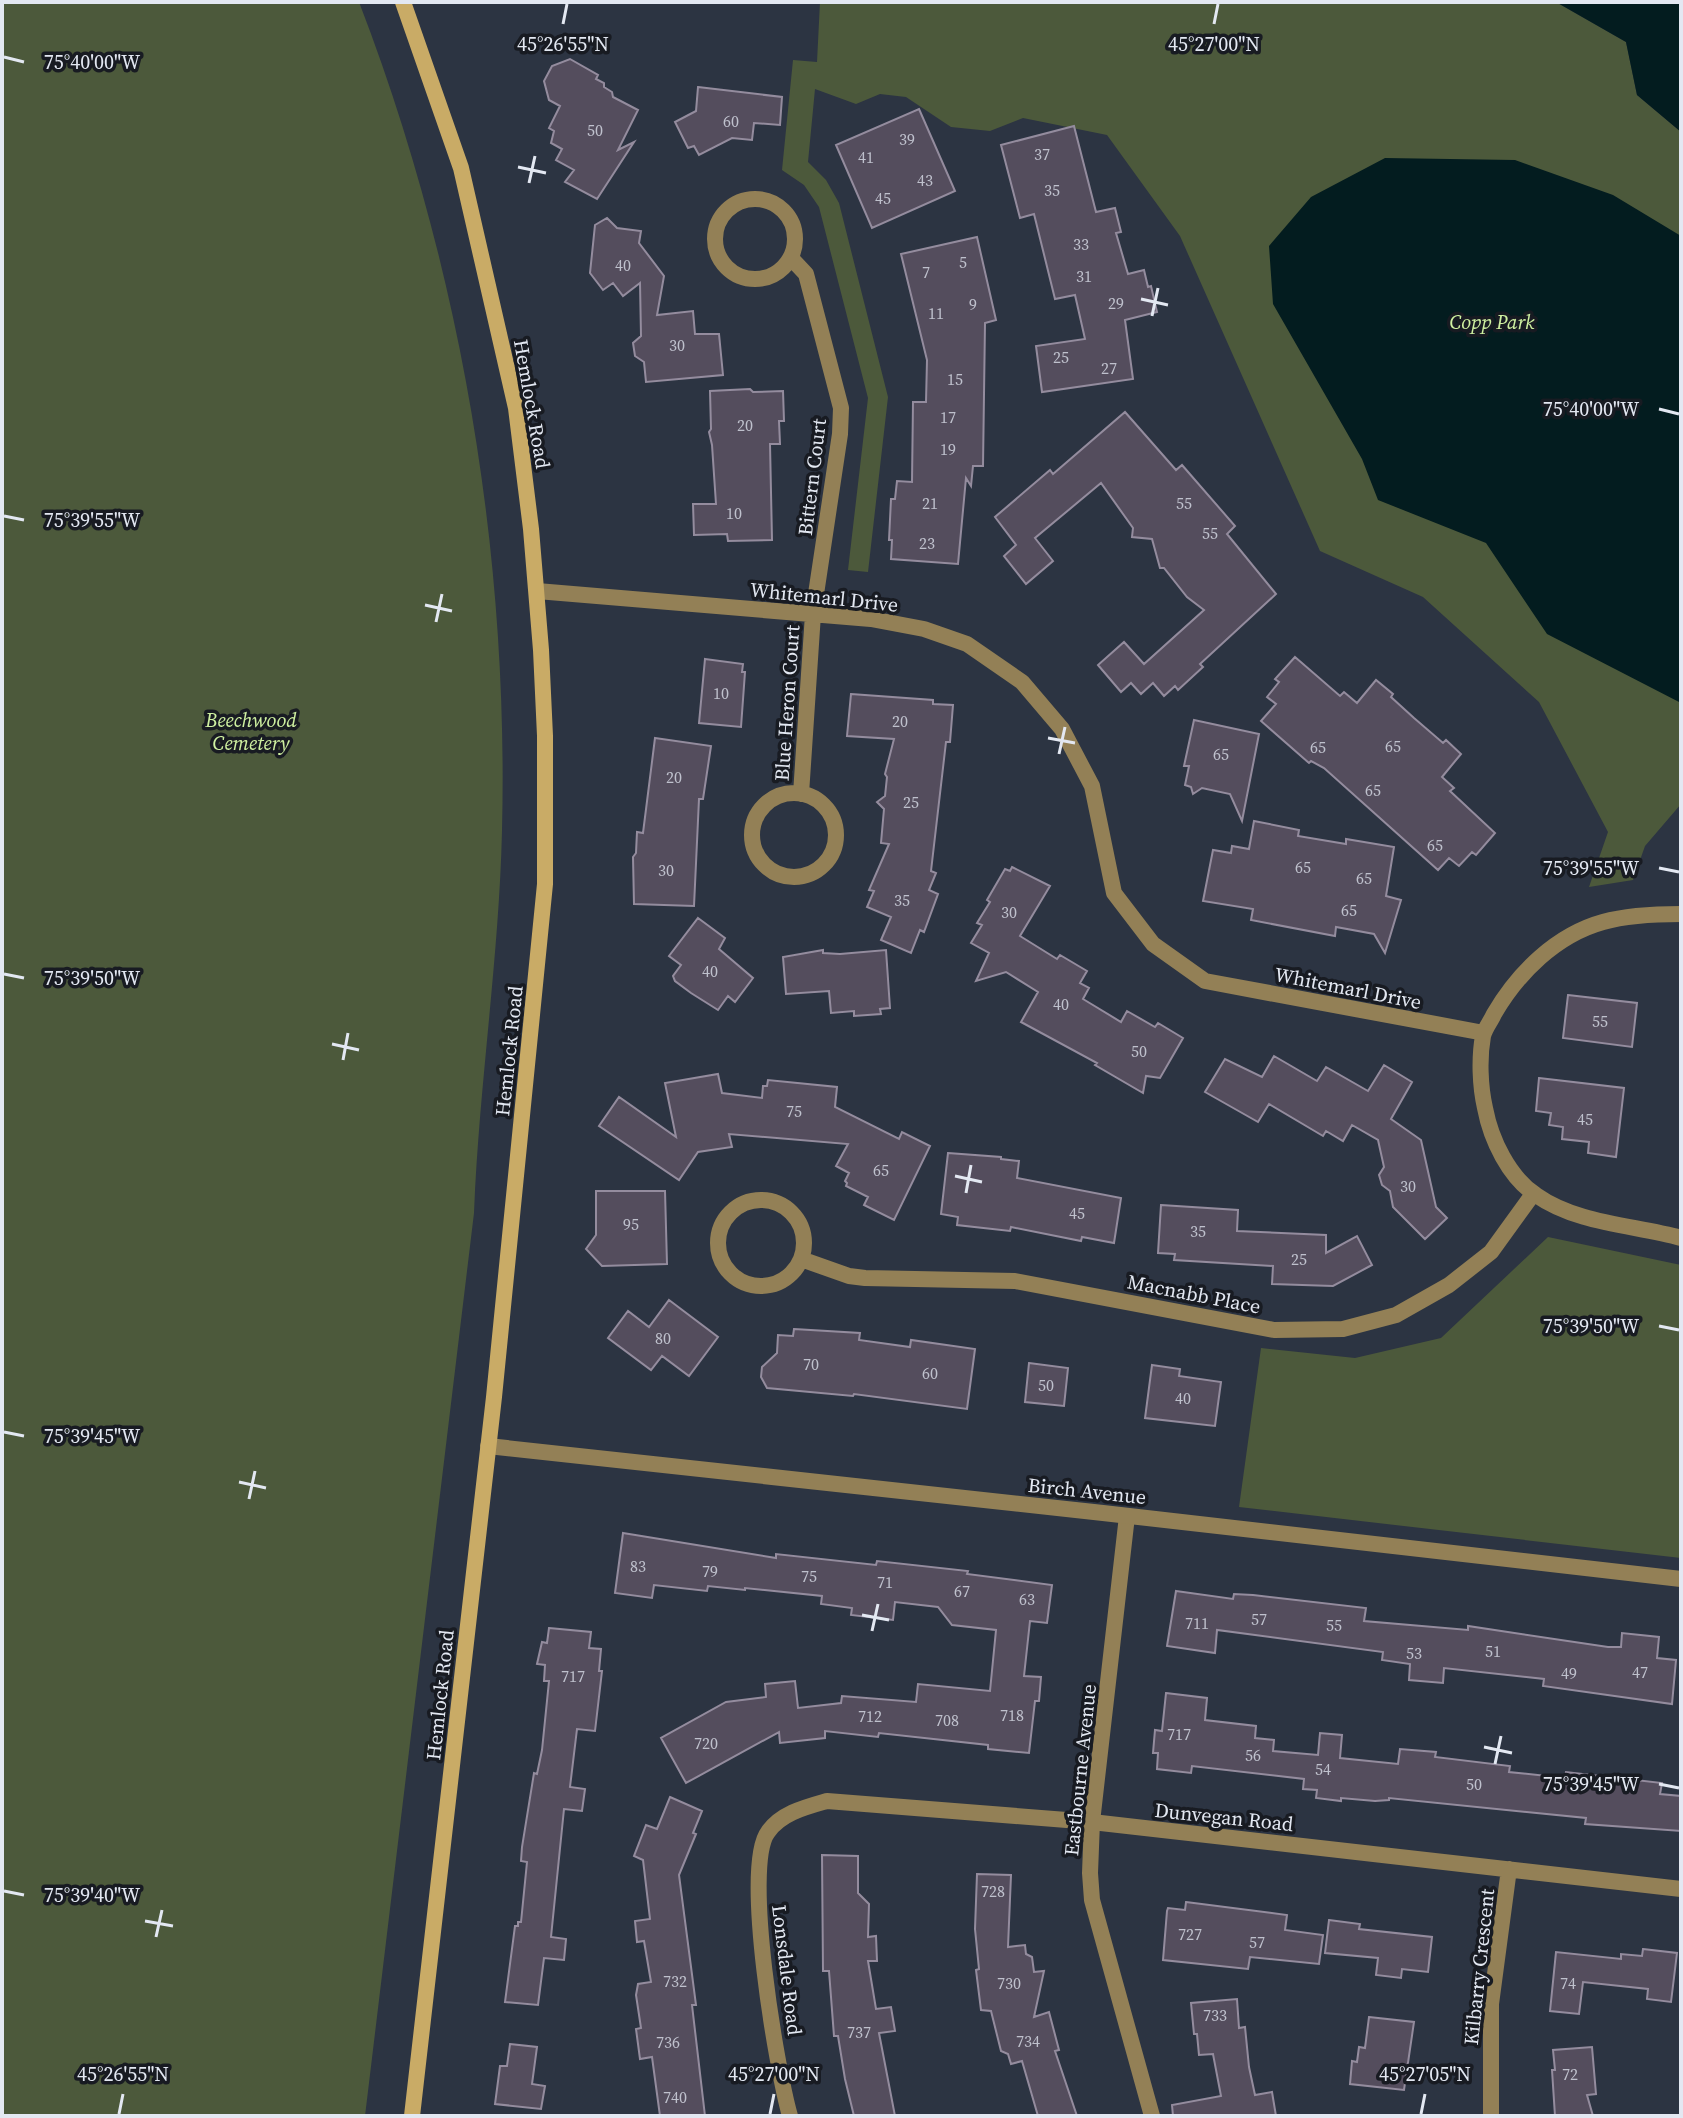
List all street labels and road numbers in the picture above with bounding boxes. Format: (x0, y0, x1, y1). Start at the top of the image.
street label: Hemlock Road (507, 337, 557, 472)
street label: Bittern Court (791, 416, 833, 537)
street label: Whitemarl Drive (748, 575, 900, 619)
street label: Blue Heron Court (768, 624, 806, 782)
street label: Whitemarl Drive (1272, 960, 1424, 1016)
street label: Hemlock Road (488, 984, 530, 1118)
street label: Macnabb Place (1125, 1267, 1263, 1321)
street label: Birch Avenue (1027, 1471, 1147, 1511)
street label: Hemlock Road (419, 1628, 461, 1762)
street label: Eastbourne Avenue (1057, 1683, 1103, 1857)
street label: Dunvegan Road (1153, 1796, 1295, 1838)
street label: Kilbarry Crescent (1457, 1887, 1501, 2047)
street label: Lonsdale Road (765, 1903, 809, 2037)

